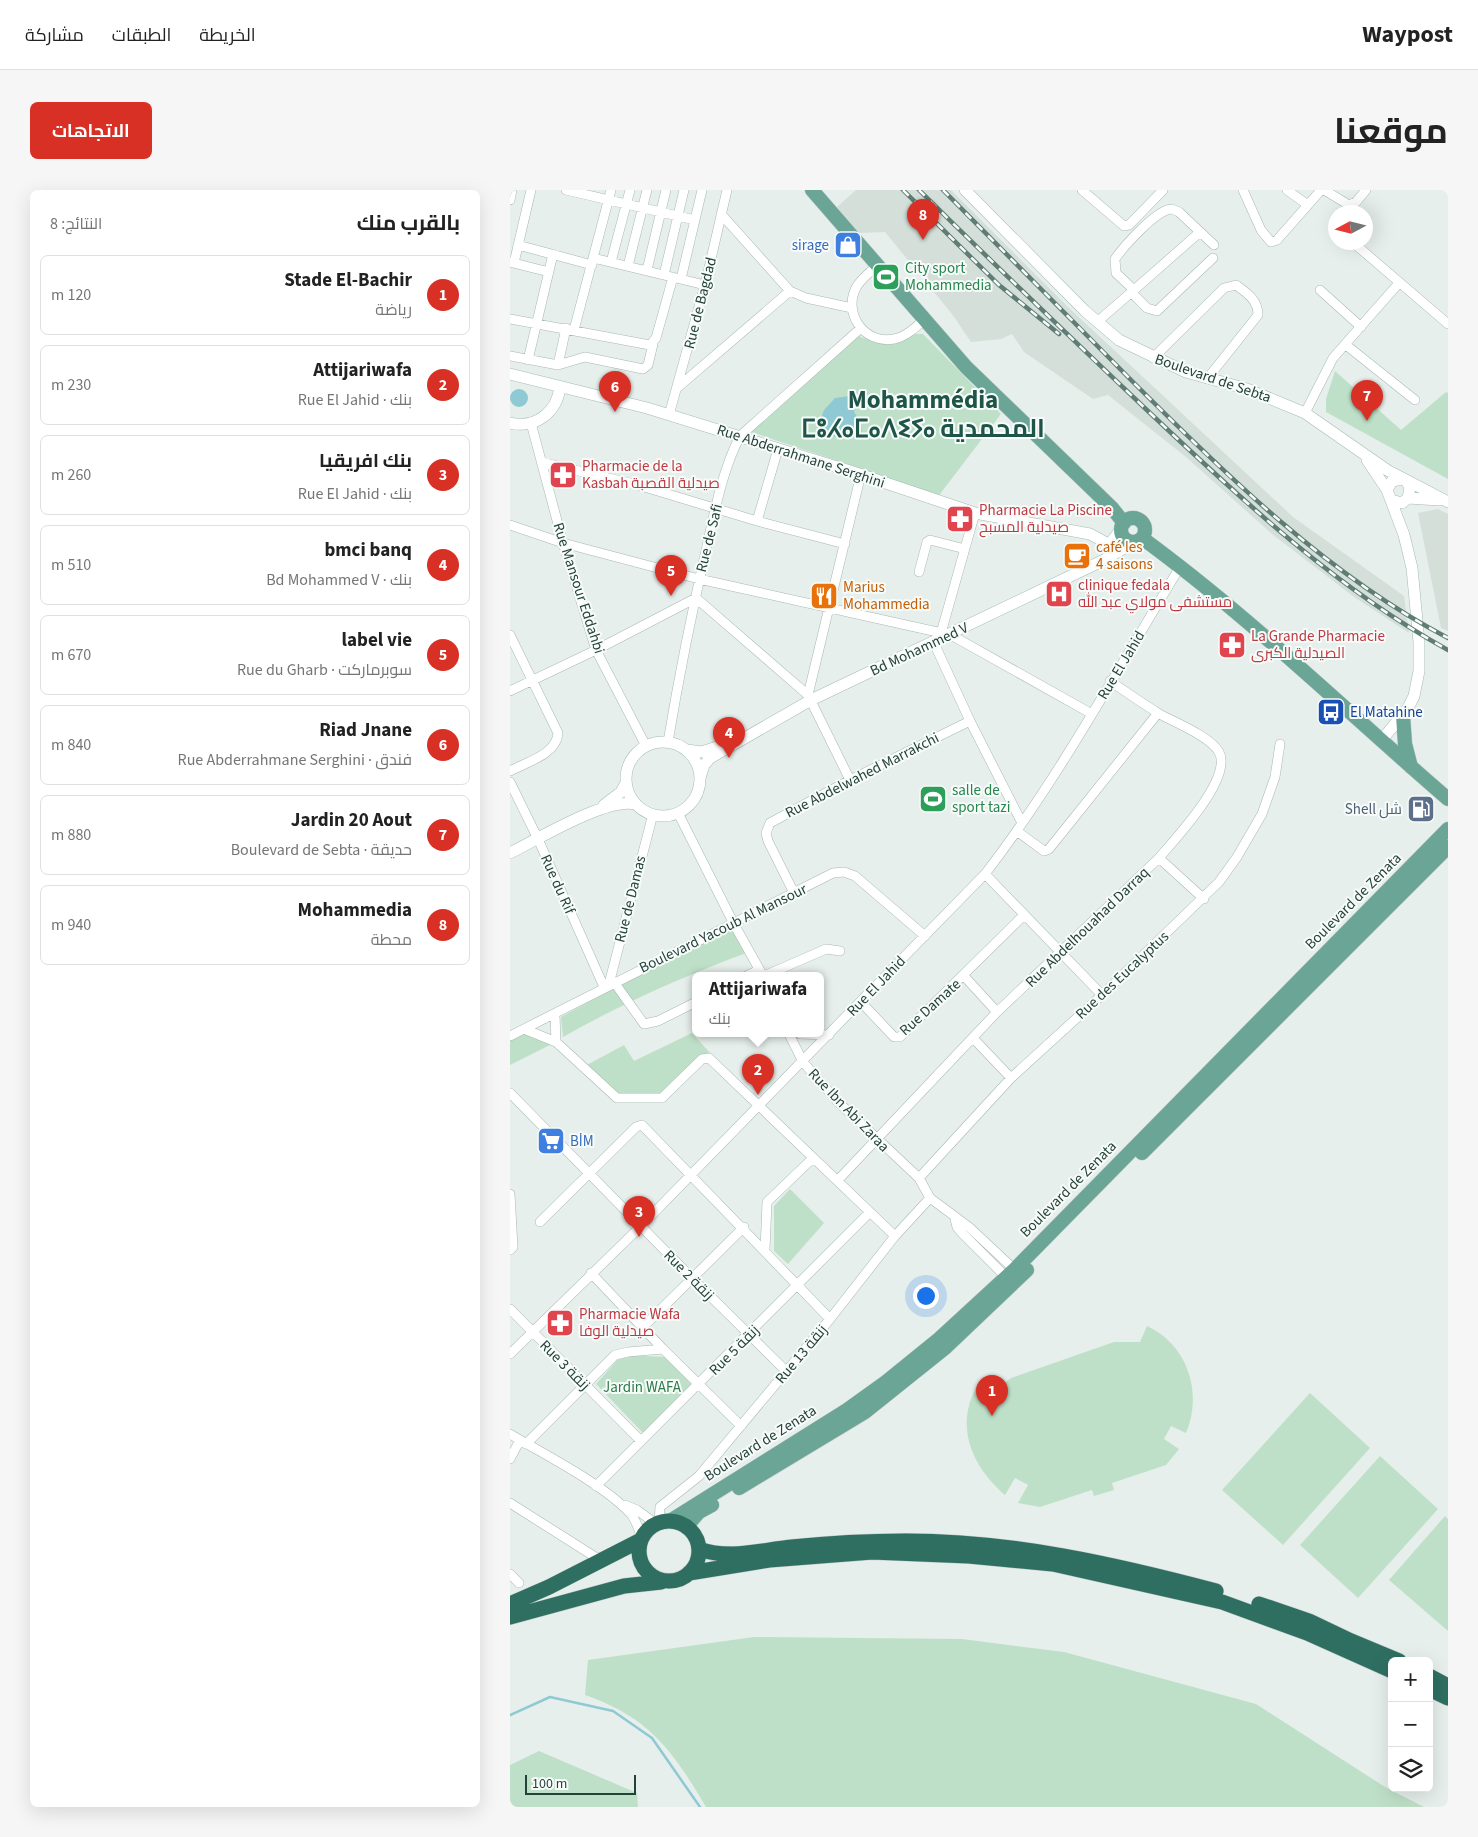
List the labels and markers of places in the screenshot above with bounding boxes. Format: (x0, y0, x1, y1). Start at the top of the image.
pin: 8 (907, 199, 939, 240)
shop icon: sirage (833, 230, 863, 260)
place label: sirage (792, 235, 829, 256)
place label: City sport Mohammedia (905, 258, 992, 296)
sports icon: City sport Mohammedia (871, 262, 901, 292)
pin: 6 (599, 371, 631, 412)
pin: 7 (1351, 380, 1383, 421)
place label: Pharmacie de la Kasbah صيدلية القصبة (582, 456, 720, 494)
pharmacy icon: Pharmacie de la Kasbah صيدلية القصبة (548, 460, 578, 490)
place label: Pharmacie La Piscine صيدلية المسبح (979, 500, 1112, 538)
pharmacy icon: Pharmacie La Piscine صيدلية المسبح (945, 504, 975, 534)
place label: café les 4 saisons (1096, 537, 1153, 575)
cafe icon: café les 4 saisons (1062, 541, 1092, 571)
pin: 5 (655, 555, 687, 596)
place label: clinique fedala مستشفى مولاي عبد الله (1078, 575, 1232, 614)
place label: Marius Mohammedia (843, 577, 930, 615)
hospital icon: clinique fedala مستشفى مولاي عبد الله (1044, 579, 1074, 609)
restaurant icon: Marius Mohammedia (809, 581, 839, 611)
place label: La Grande Pharmacie الصيدلية الكبرى (1251, 626, 1385, 664)
pharmacy icon: La Grande Pharmacie الصيدلية الكبرى (1217, 630, 1247, 660)
bus stop icon: El Matahine (1316, 697, 1346, 727)
place label: El Matahine (1350, 702, 1423, 723)
pin: 4 (713, 717, 745, 758)
place label: salle de sport tazi (952, 780, 1010, 818)
sports icon: salle de sport tazi (918, 784, 948, 814)
fuel station icon: Shell شل (1406, 794, 1436, 824)
place label: Shell شل (1345, 799, 1402, 820)
pin: 2 (742, 1054, 774, 1095)
supermarket icon: BİM (536, 1126, 566, 1156)
place label: BİM (570, 1131, 594, 1152)
pin: 3 (623, 1196, 655, 1237)
place label: Pharmacie Wafa صيدلية الوفا (579, 1304, 680, 1342)
pharmacy icon: Pharmacie Wafa صيدلية الوفا (545, 1308, 575, 1338)
pin: 1 (976, 1375, 1008, 1416)

